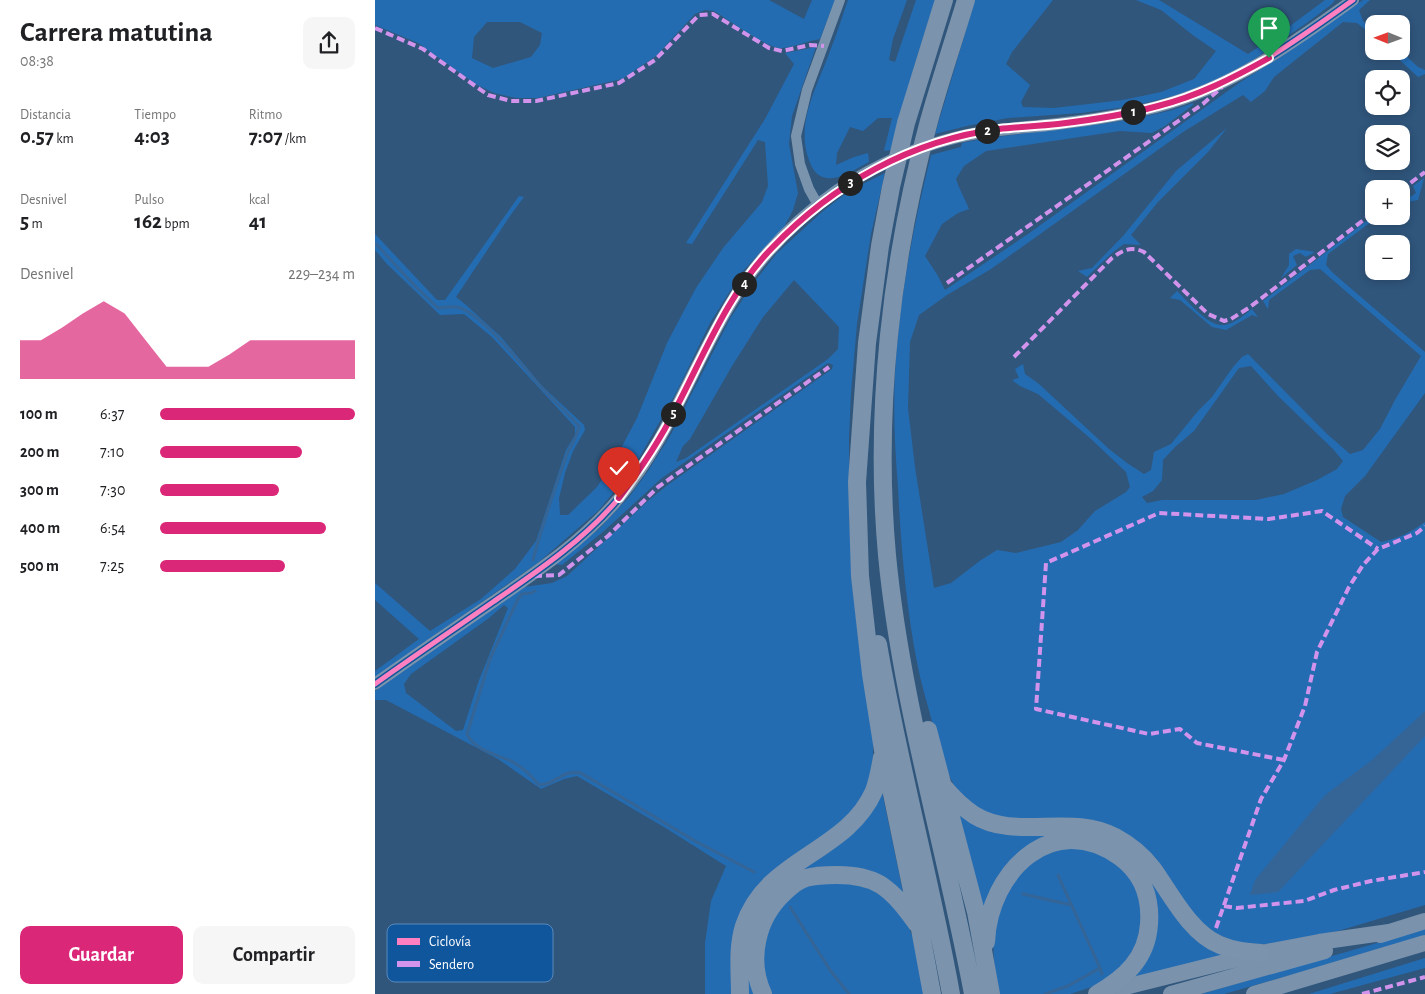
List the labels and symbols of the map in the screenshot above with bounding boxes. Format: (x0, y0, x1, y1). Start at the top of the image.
pin (1248, 7, 1290, 58)
north arrow (1365, 15, 1410, 60)
pin: 1 (1121, 100, 1145, 124)
pin: 2 (975, 118, 999, 144)
pin: 3 (837, 170, 863, 196)
pin: 4 (731, 272, 757, 296)
pin: 5 (661, 402, 685, 426)
pin (598, 447, 640, 498)
legend (387, 924, 553, 982)
text: Ciclovía (429, 935, 472, 949)
text: Sendero (429, 958, 474, 972)

